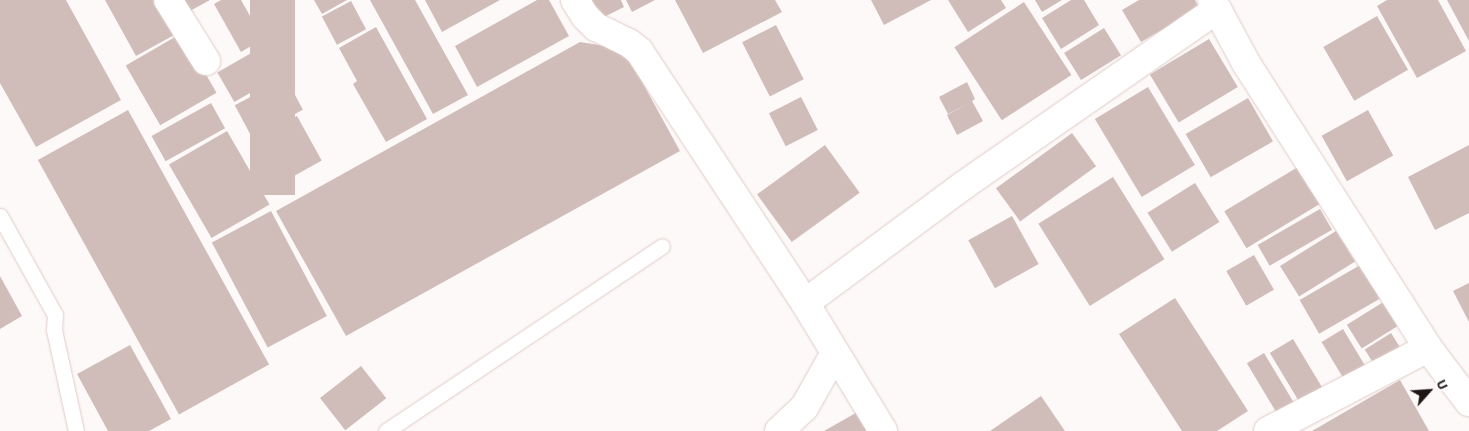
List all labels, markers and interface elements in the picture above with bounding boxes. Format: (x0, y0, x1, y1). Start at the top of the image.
north arrow (1404, 366, 1454, 416)
text: U (1431, 375, 1454, 393)

